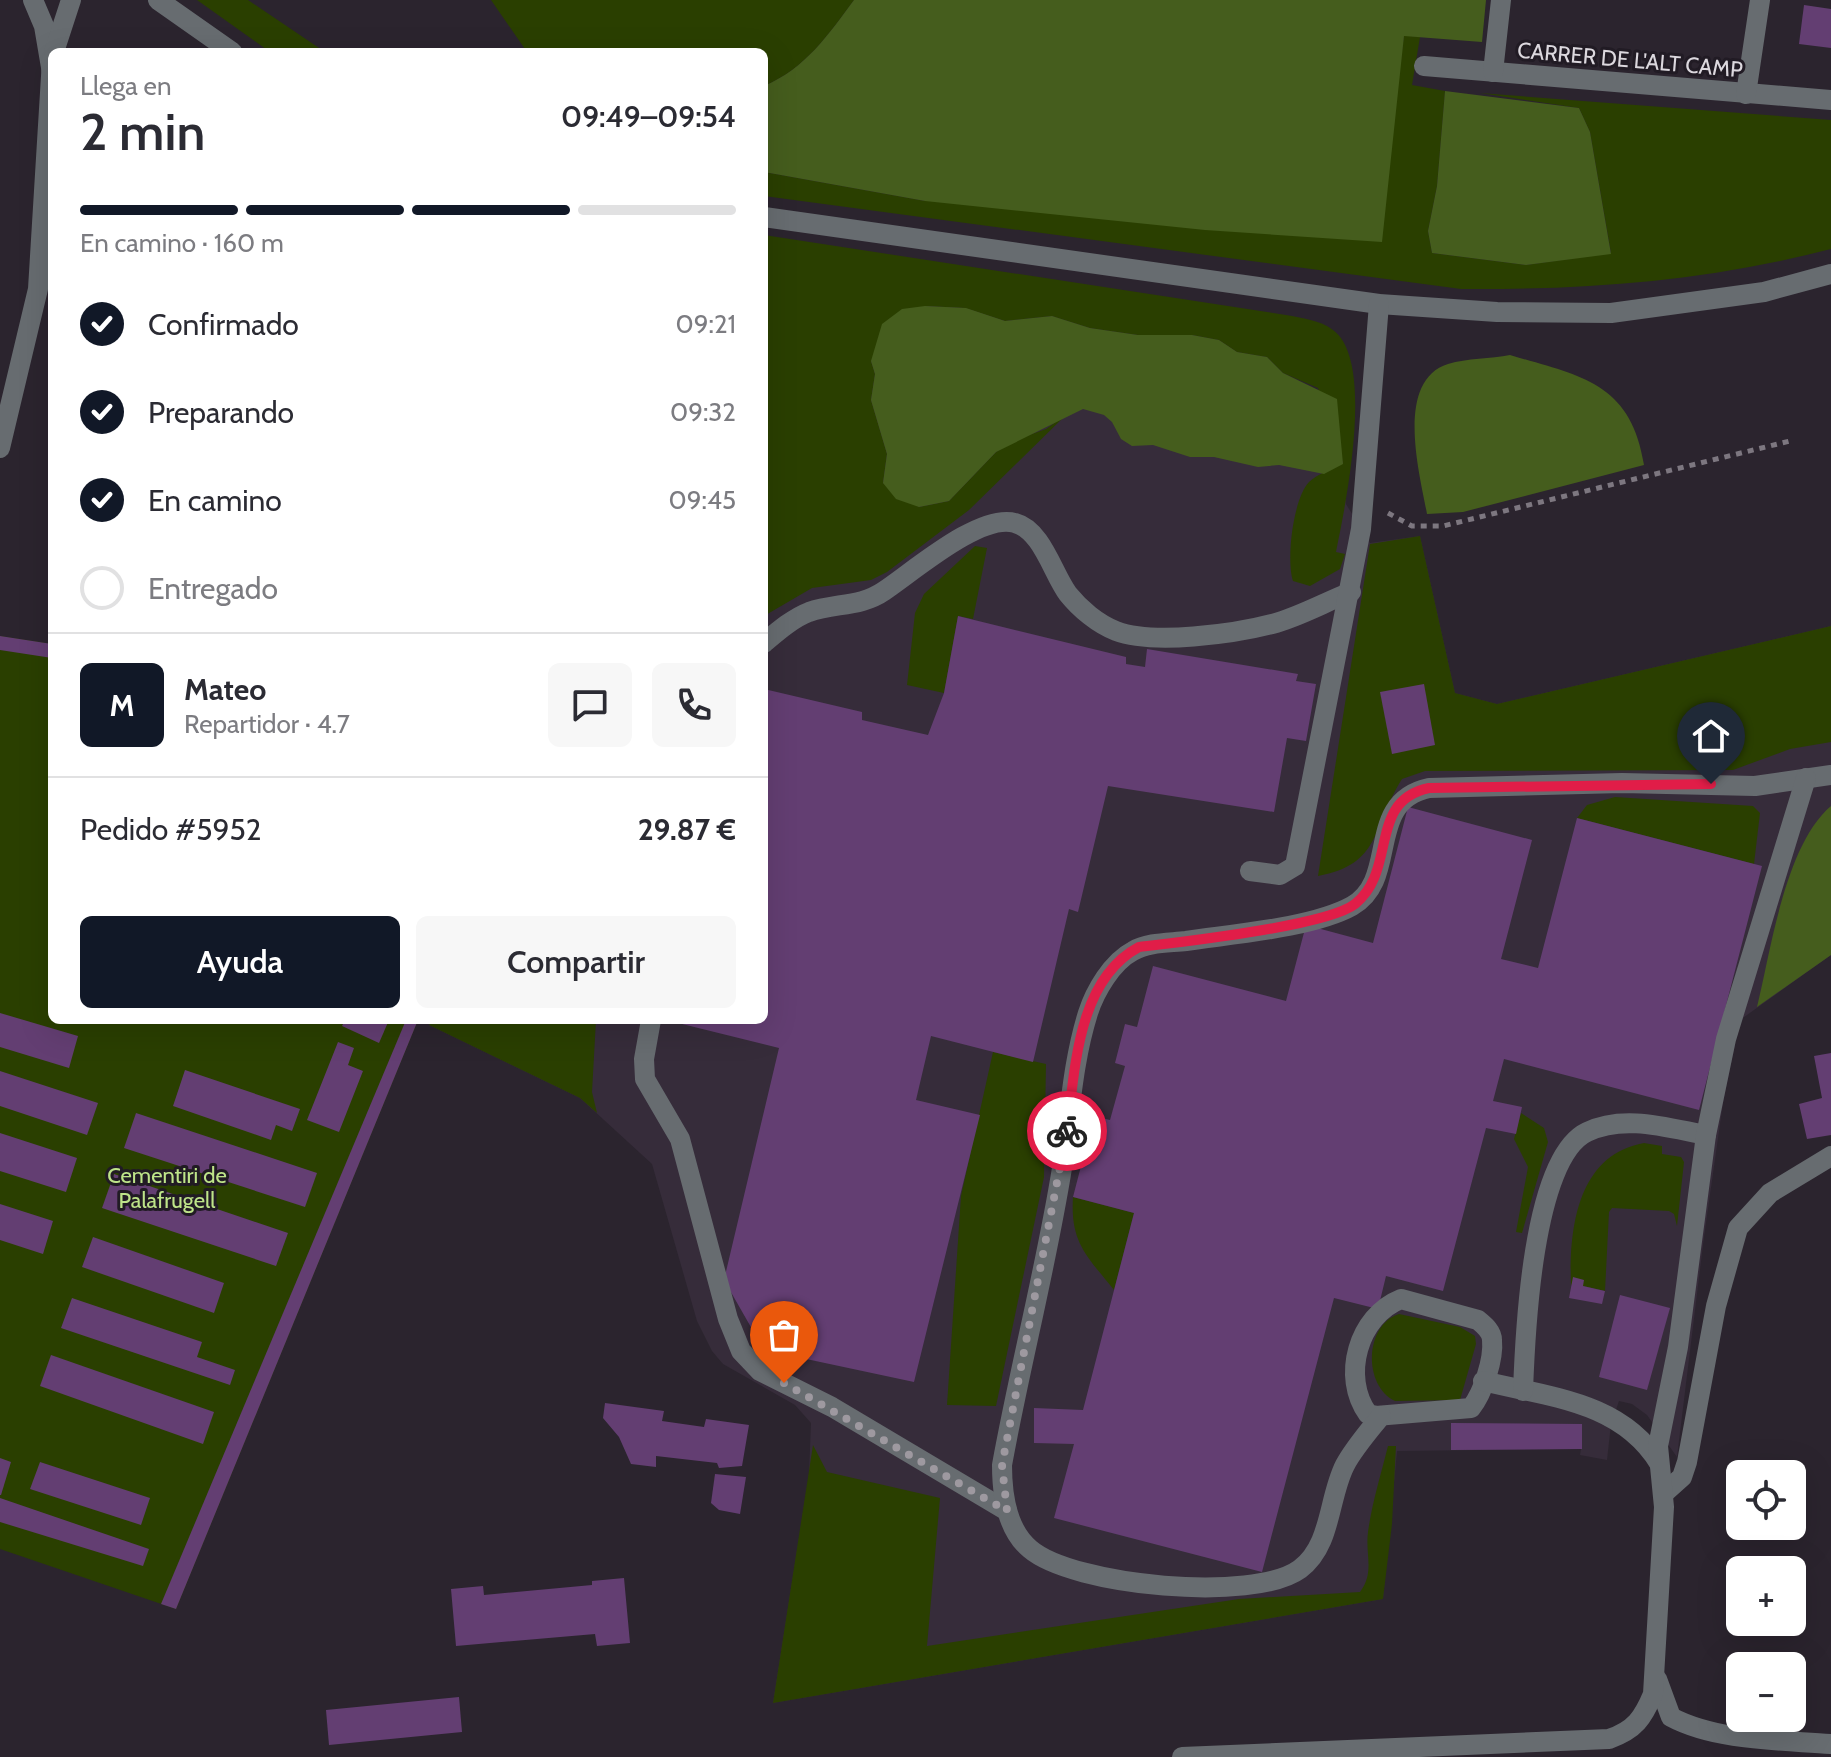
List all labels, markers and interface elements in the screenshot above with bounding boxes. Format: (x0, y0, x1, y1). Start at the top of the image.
street label: CARRER DE L'ALT CAMP (1516, 37, 1744, 83)
text: Llega en (80, 70, 171, 102)
text: 09:49–09:54 (561, 98, 736, 135)
text: 2 min (80, 100, 205, 163)
text: En camino · 160 m (80, 227, 284, 259)
icon: check (80, 302, 124, 346)
text: Confirmado (148, 306, 299, 343)
text: 09:21 (676, 308, 736, 340)
icon: check (80, 390, 124, 434)
text: Preparando (148, 394, 294, 431)
text: 09:32 (670, 396, 736, 428)
icon: check (80, 478, 124, 522)
text: En camino (148, 482, 282, 519)
text: 09:45 (669, 484, 736, 516)
text: Entregado (148, 570, 278, 607)
button: chat (548, 663, 632, 747)
button: phone (652, 663, 736, 747)
text: Mateo (184, 671, 266, 708)
text: M (110, 687, 135, 724)
pin (1677, 702, 1745, 784)
text: Repartidor · 4.7 (184, 708, 350, 740)
icon: home (1689, 714, 1733, 758)
text: Pedido #5952 (80, 811, 261, 848)
text: 29.87 € (638, 811, 736, 848)
button: Ayuda (80, 916, 400, 1008)
button: Compartir (416, 916, 736, 1008)
courier (1027, 1091, 1107, 1171)
icon: bike (1045, 1109, 1089, 1153)
park label: Cementiri de Palafrugell (107, 1162, 227, 1214)
pin (750, 1301, 818, 1383)
icon: bag (762, 1313, 806, 1357)
map controls (1726, 1460, 1806, 1732)
button: locate (1726, 1460, 1806, 1540)
button: + (1726, 1556, 1806, 1636)
button: − (1726, 1652, 1806, 1732)

